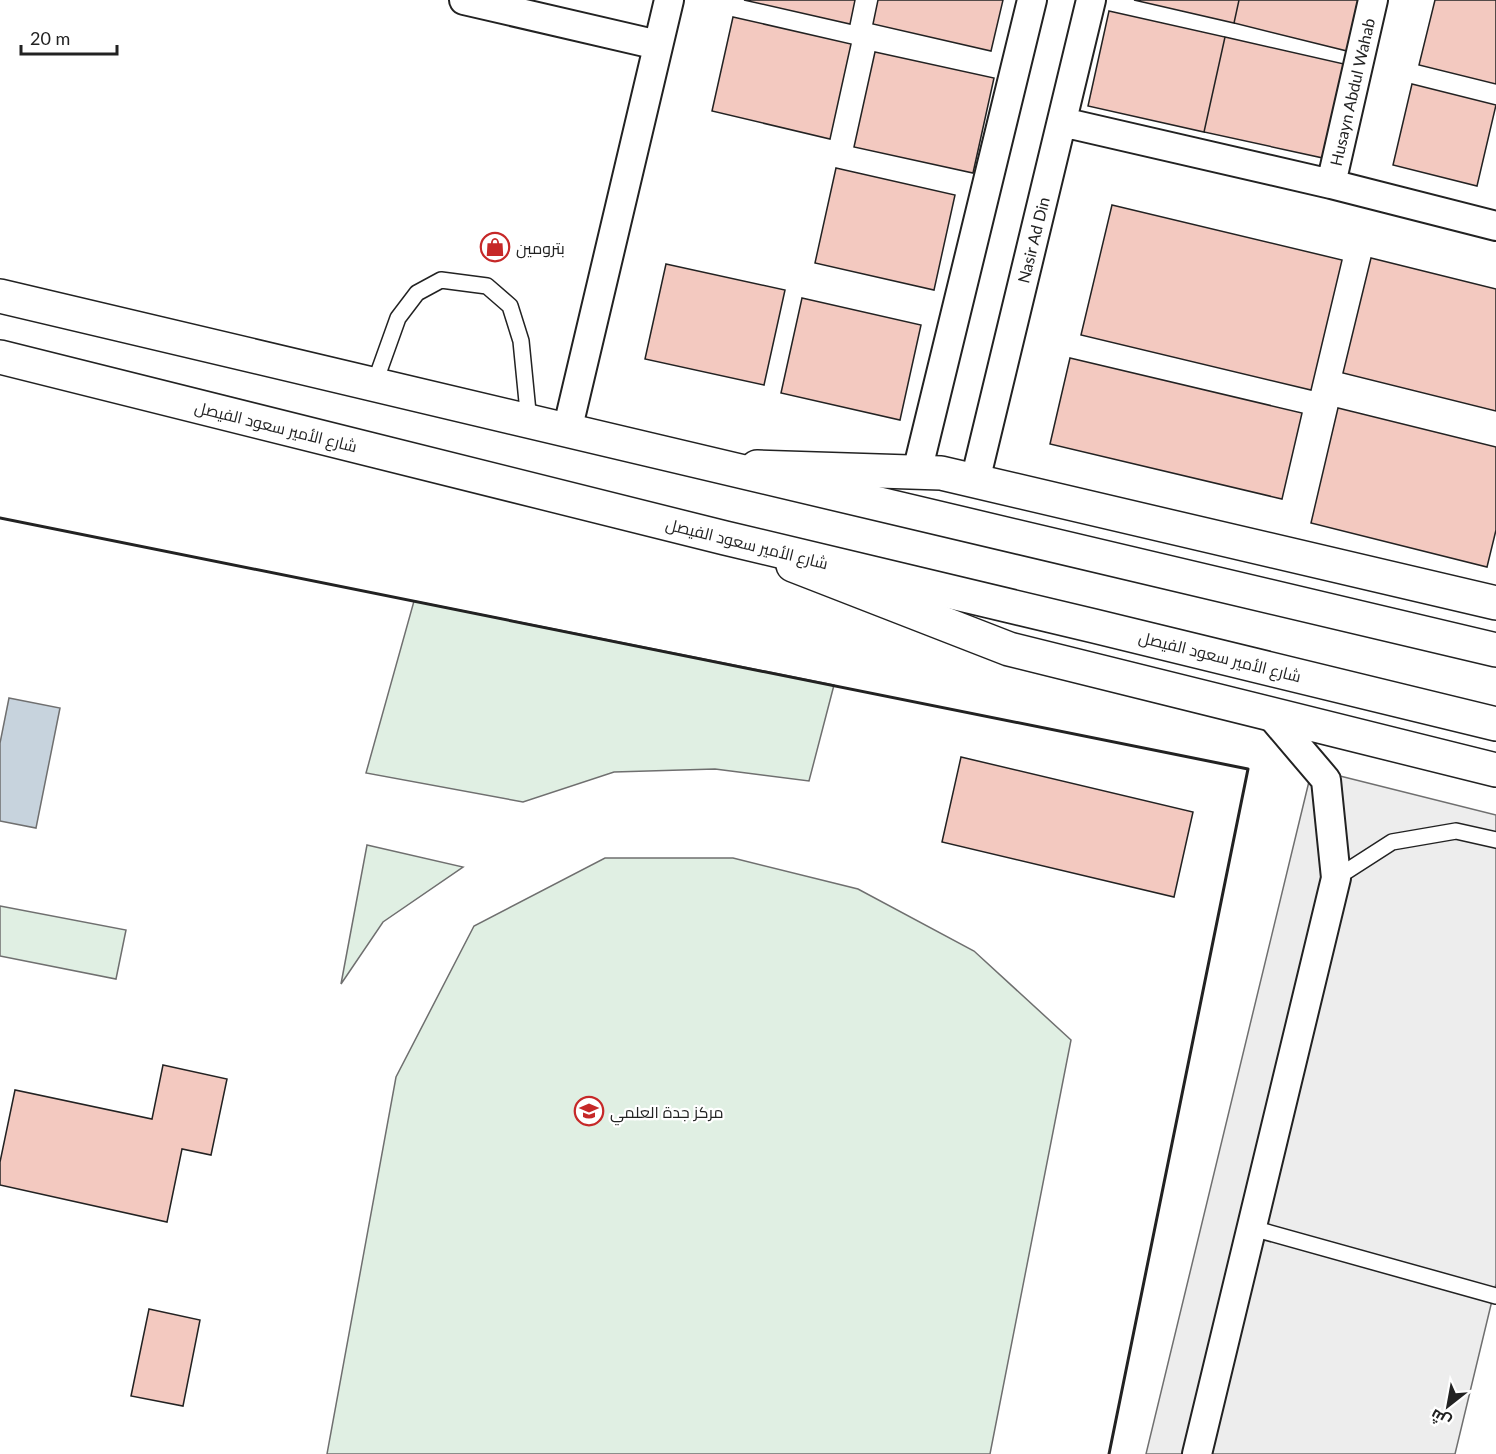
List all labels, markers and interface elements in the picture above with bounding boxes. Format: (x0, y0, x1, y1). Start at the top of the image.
street label: Husayn Abdul Wahab (1326, 16, 1378, 168)
scale bar (21, 18, 117, 56)
text: 20 m (30, 27, 70, 49)
street label: Nasir Ad Din (1013, 195, 1053, 285)
shop icon: بترومين (479, 231, 511, 263)
place label: بترومين (516, 238, 565, 259)
street label: شارع الأمير سعود الفيصل (192, 397, 359, 458)
street label: شارع الأمير سعود الفيصل (663, 514, 830, 575)
street label: شارع الأمير سعود الفيصل (1136, 627, 1303, 688)
school or university icon: مركز جدة العلمي (573, 1095, 605, 1127)
place label: مركز جدة العلمي (610, 1102, 724, 1126)
north arrow (1418, 1376, 1478, 1436)
text: ش (1426, 1405, 1454, 1433)

